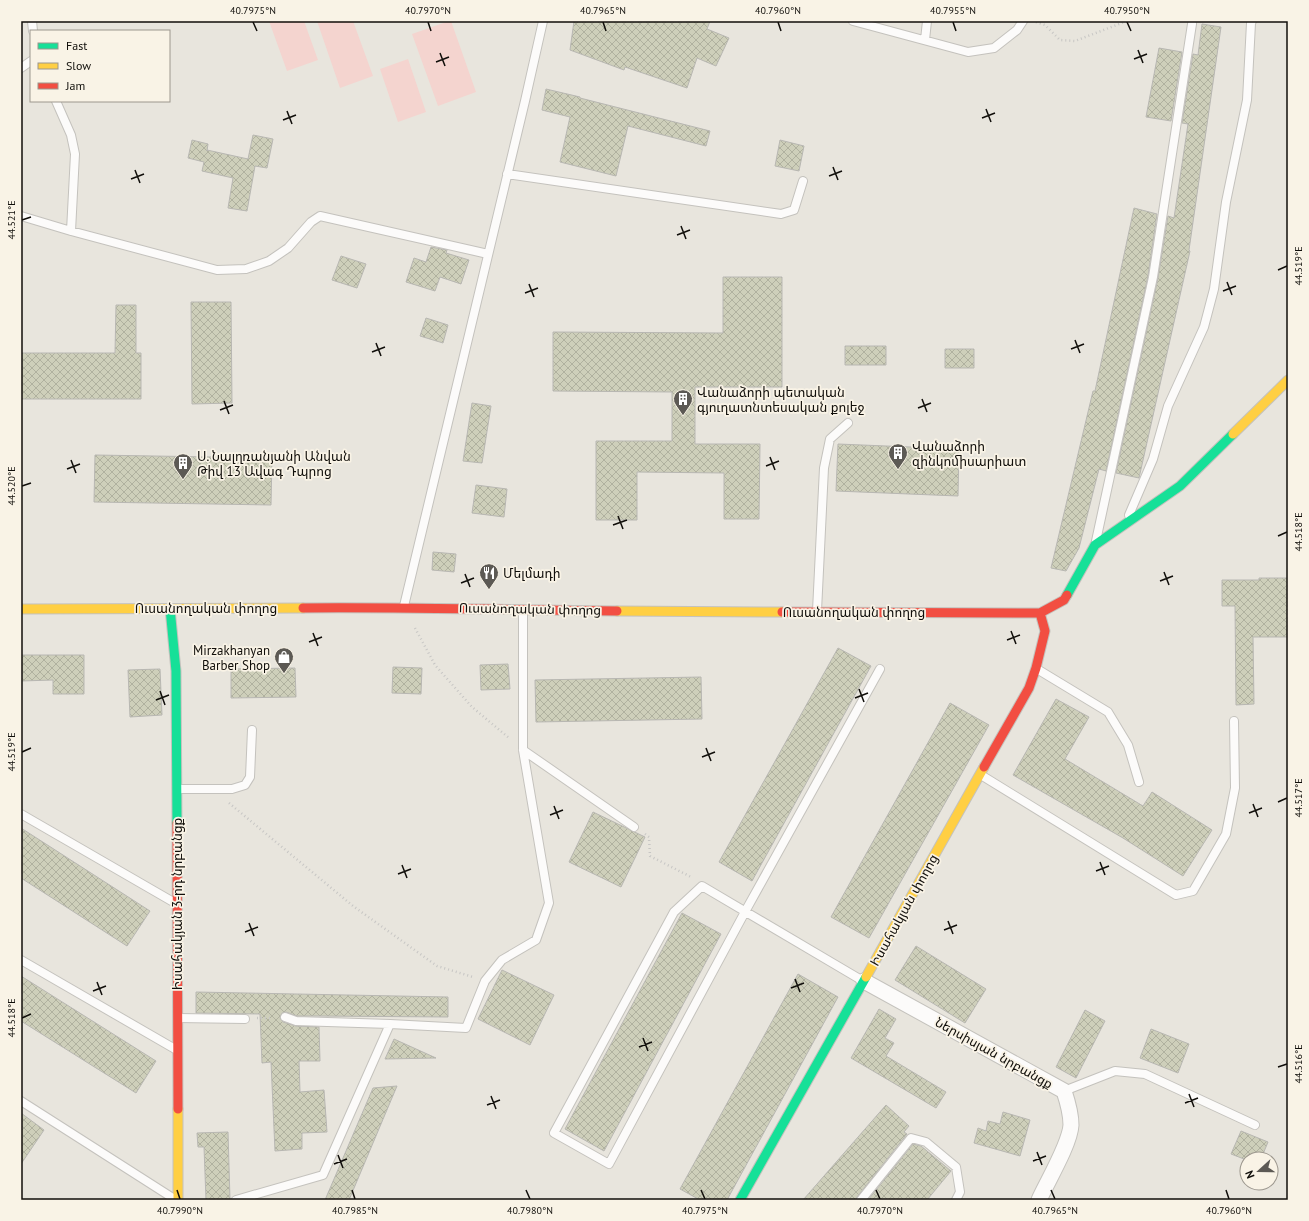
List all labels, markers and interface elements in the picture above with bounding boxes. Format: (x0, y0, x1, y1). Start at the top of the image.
text: 40.7975°N (230, 4, 276, 17)
text: 40.7970°N (405, 4, 451, 17)
text: 40.7965°N (580, 4, 626, 17)
text: 40.7960°N (755, 4, 801, 17)
text: 40.7955°N (930, 4, 976, 17)
text: 40.7950°N (1104, 4, 1150, 17)
legend (30, 30, 170, 102)
text: Fast (66, 38, 87, 53)
text: Slow (66, 58, 91, 73)
text: Jam (65, 78, 85, 93)
text: 44.521°E (5, 201, 18, 240)
text: 44.519°E (1292, 247, 1305, 286)
place label: Վանաձորի պետական գյուղատնտեսական քոլեջ (697, 384, 864, 416)
building icon: Վանաձորի պետական գյուղատնտեսական քոլեջ (672, 388, 694, 416)
place label: Վանաձորի զինկոմիսարիատ (912, 438, 1026, 470)
building icon: Վանաձորի զինկոմիսարիատ (887, 442, 909, 470)
place label: Ս. Նալղռանյանի Անվան Թիվ 13 Ավագ Դպրոց (197, 448, 351, 480)
building icon: Ս. Նալղռանյանի Անվան Թիվ 13 Ավագ Դպրոց (172, 452, 194, 480)
text: 44.520°E (5, 467, 18, 506)
text: 44.518°E (1292, 513, 1305, 552)
restaurant icon: Մելմադի (478, 562, 500, 590)
place label: Մելմադի (503, 565, 561, 582)
street label: Ուսանողական փողոց (459, 599, 601, 619)
street label: Ուսանողական փողոց (135, 600, 277, 617)
street label: Ուսանողական փողոց (783, 604, 925, 621)
place label: Mirzakhanyan Barber Shop (193, 642, 270, 674)
shop icon: Mirzakhanyan Barber Shop (273, 646, 295, 674)
text: 44.519°E (5, 733, 18, 772)
text: 44.517°E (1292, 779, 1305, 818)
street label: Իսահակյան 3-րդ նրբանցք (169, 818, 186, 990)
street label: Իսահակյան փողոց (866, 851, 942, 969)
text: 44.518°E (5, 999, 18, 1038)
street label: Ներսիսյան նրբանցք (932, 1014, 1056, 1092)
text: 44.516°E (1292, 1045, 1305, 1084)
north arrow (1239, 1151, 1279, 1191)
text: N (1242, 1169, 1257, 1180)
text: 40.7990°N (157, 1204, 203, 1217)
text: 40.7985°N (332, 1204, 378, 1217)
text: 40.7980°N (507, 1204, 553, 1217)
text: 40.7975°N (682, 1204, 728, 1217)
text: 40.7970°N (857, 1204, 903, 1217)
text: 40.7965°N (1032, 1204, 1078, 1217)
text: 40.7960°N (1206, 1204, 1252, 1217)

